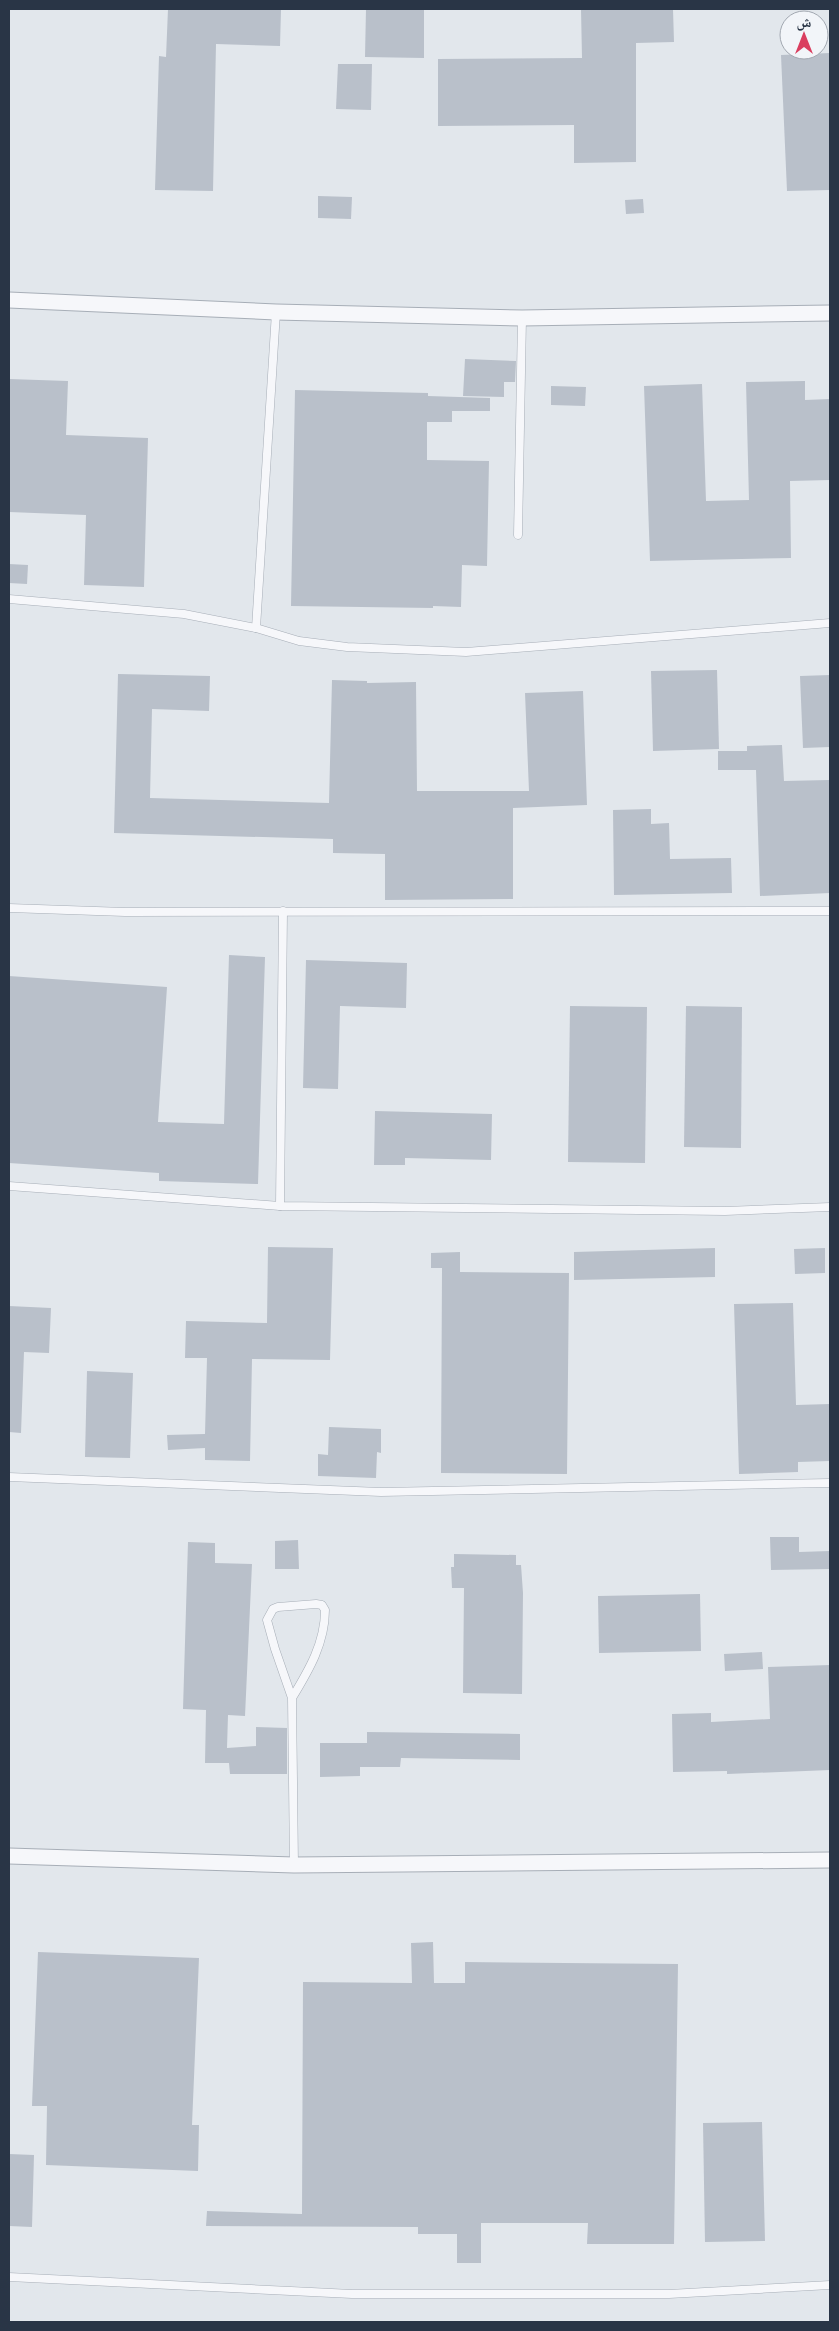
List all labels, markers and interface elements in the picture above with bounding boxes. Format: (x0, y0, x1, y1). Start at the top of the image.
north arrow (779, 10, 829, 60)
text: ش (797, 11, 812, 32)

